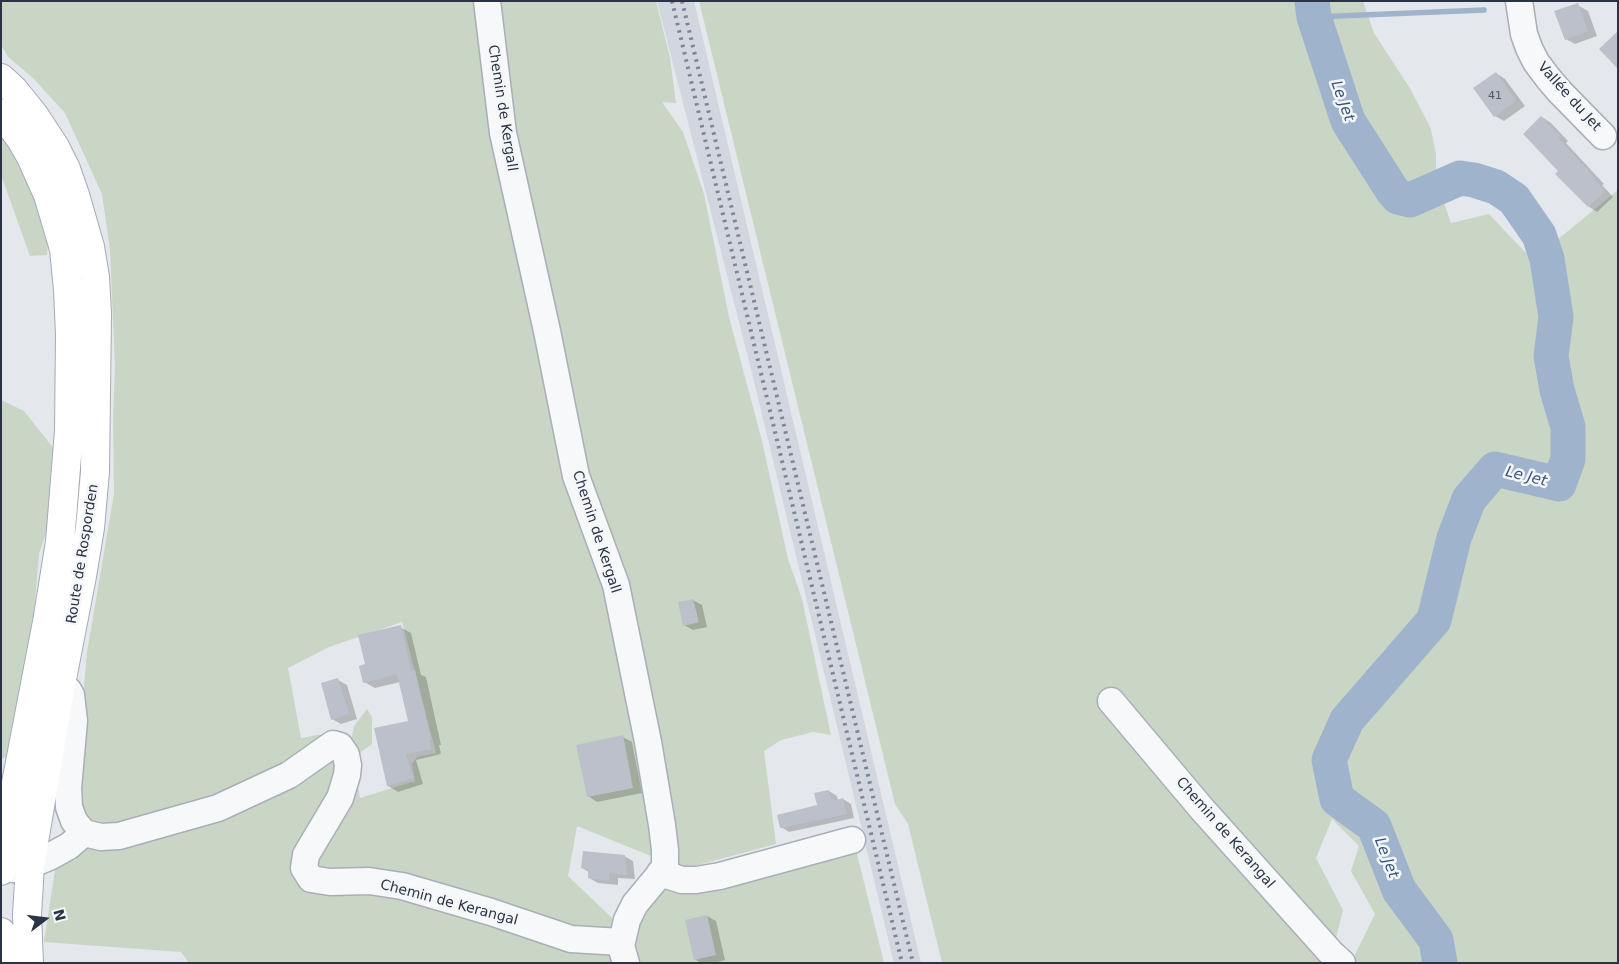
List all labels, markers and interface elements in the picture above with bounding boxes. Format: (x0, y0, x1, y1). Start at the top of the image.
street label: Chemin de Kergall (484, 44, 520, 172)
street label: Vallée du Jet (1534, 59, 1604, 135)
water label: Le Jet (1326, 78, 1358, 124)
house number: 41 (1488, 89, 1502, 103)
water label: Le Jet (1504, 463, 1548, 491)
street label: Chemin de Kergall (568, 469, 624, 595)
street label: Route de Rosporden (64, 483, 102, 625)
street label: Chemin de Kerangal (1172, 774, 1278, 892)
water label: Le Jet (1370, 835, 1402, 881)
street label: Chemin de Kerangal (378, 877, 520, 929)
north arrow (20, 894, 70, 944)
text: N (50, 907, 69, 923)

